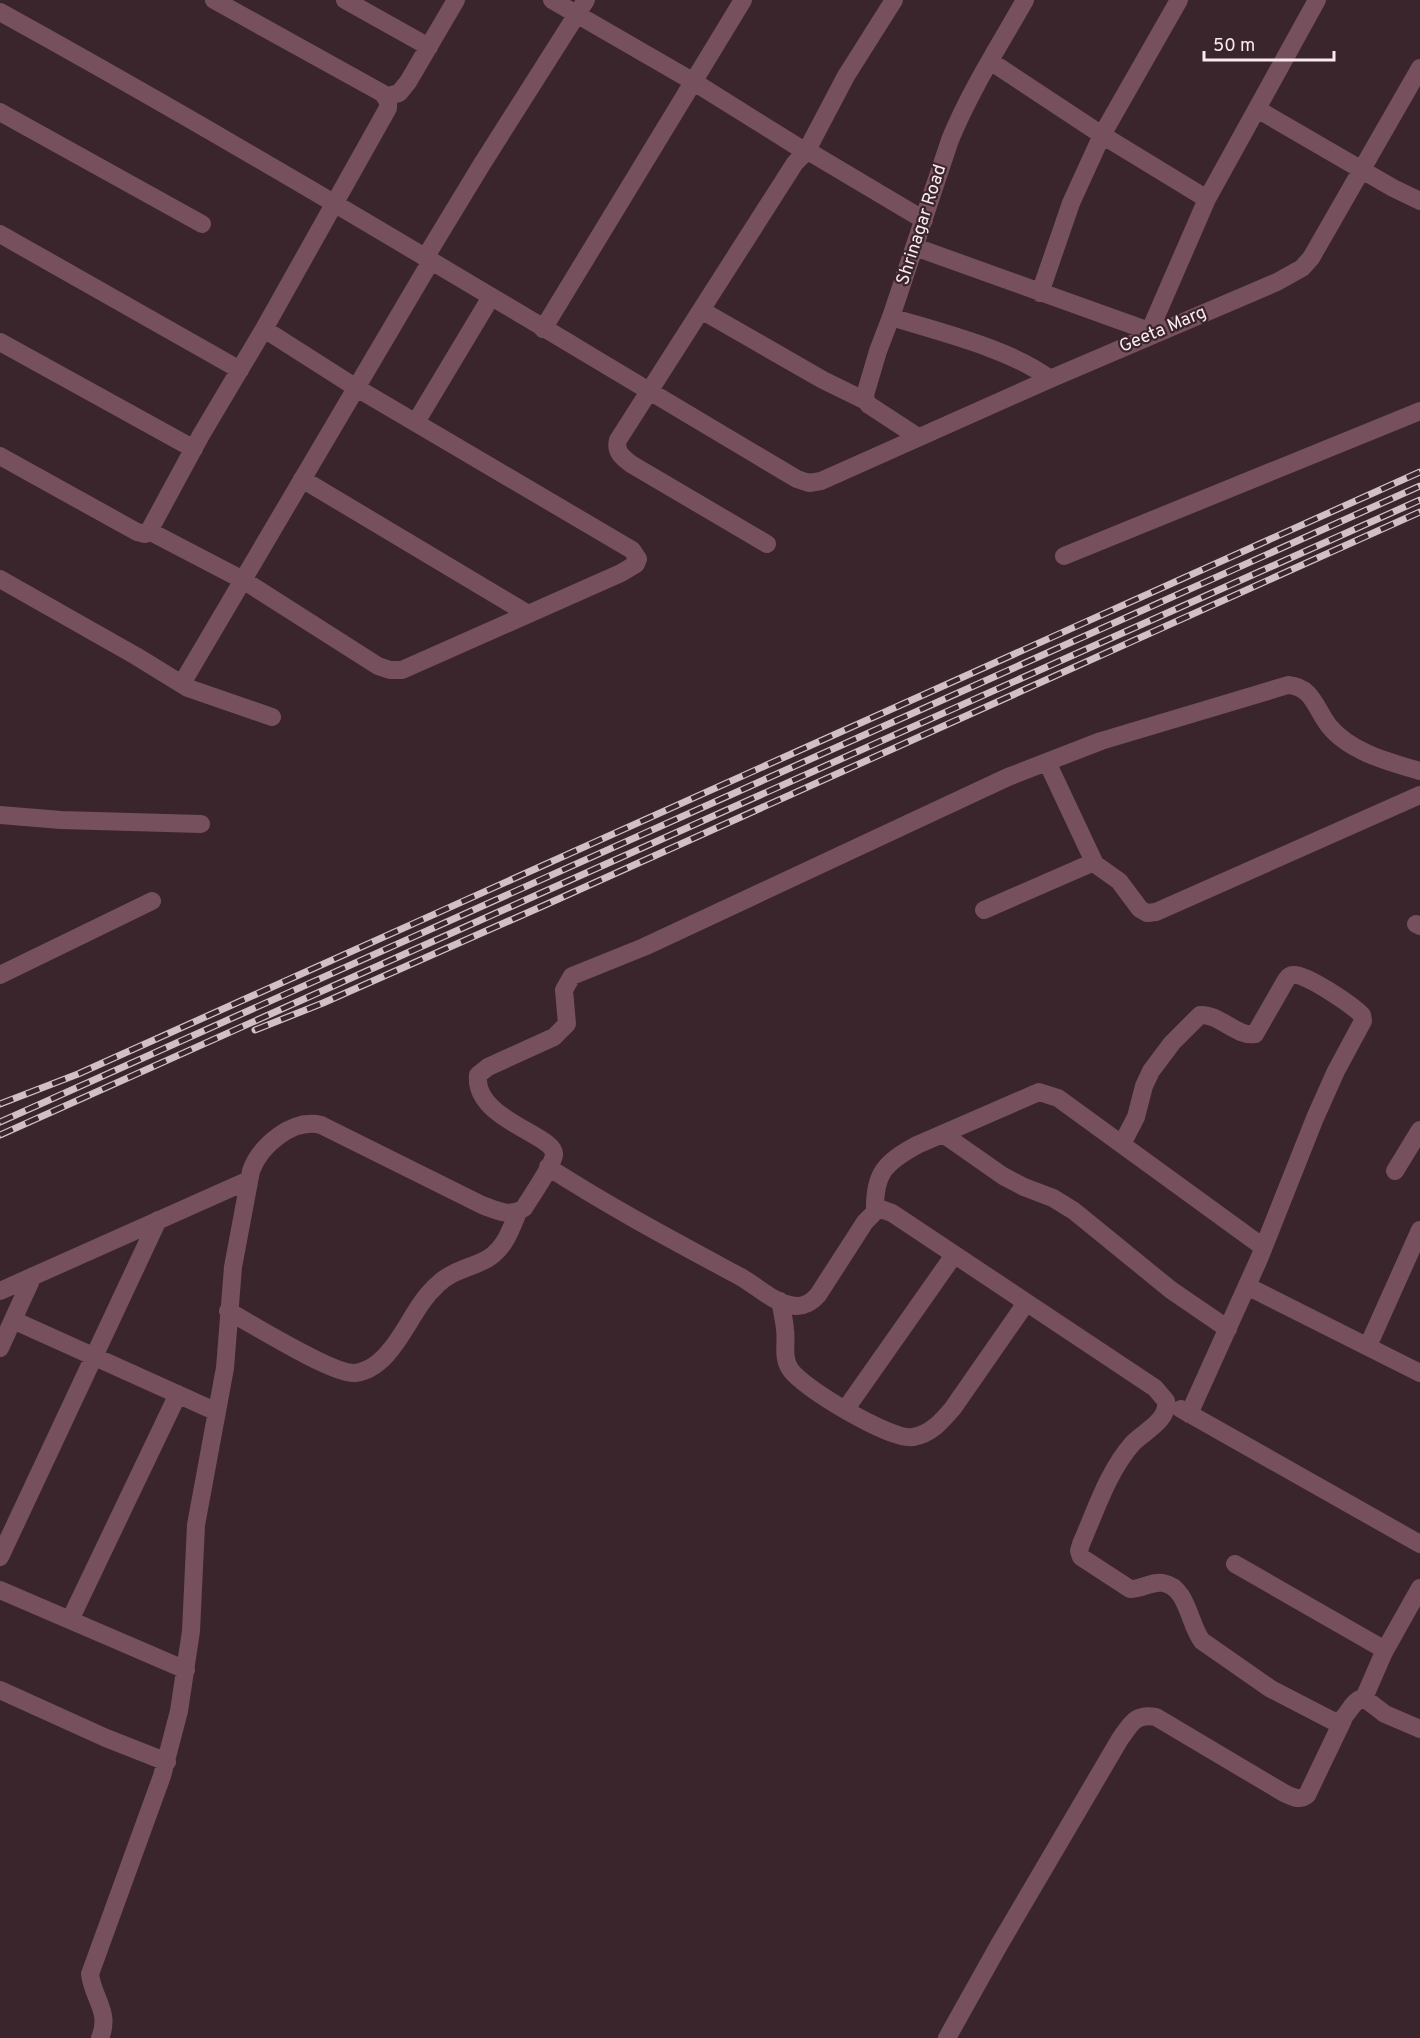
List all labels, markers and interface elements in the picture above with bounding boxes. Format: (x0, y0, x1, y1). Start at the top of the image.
scale bar (1204, 24, 1334, 62)
text: 50 m (1213, 35, 1255, 58)
street label: Shrinagar Road (892, 162, 952, 288)
street label: Geeta Marg (1116, 301, 1210, 359)

